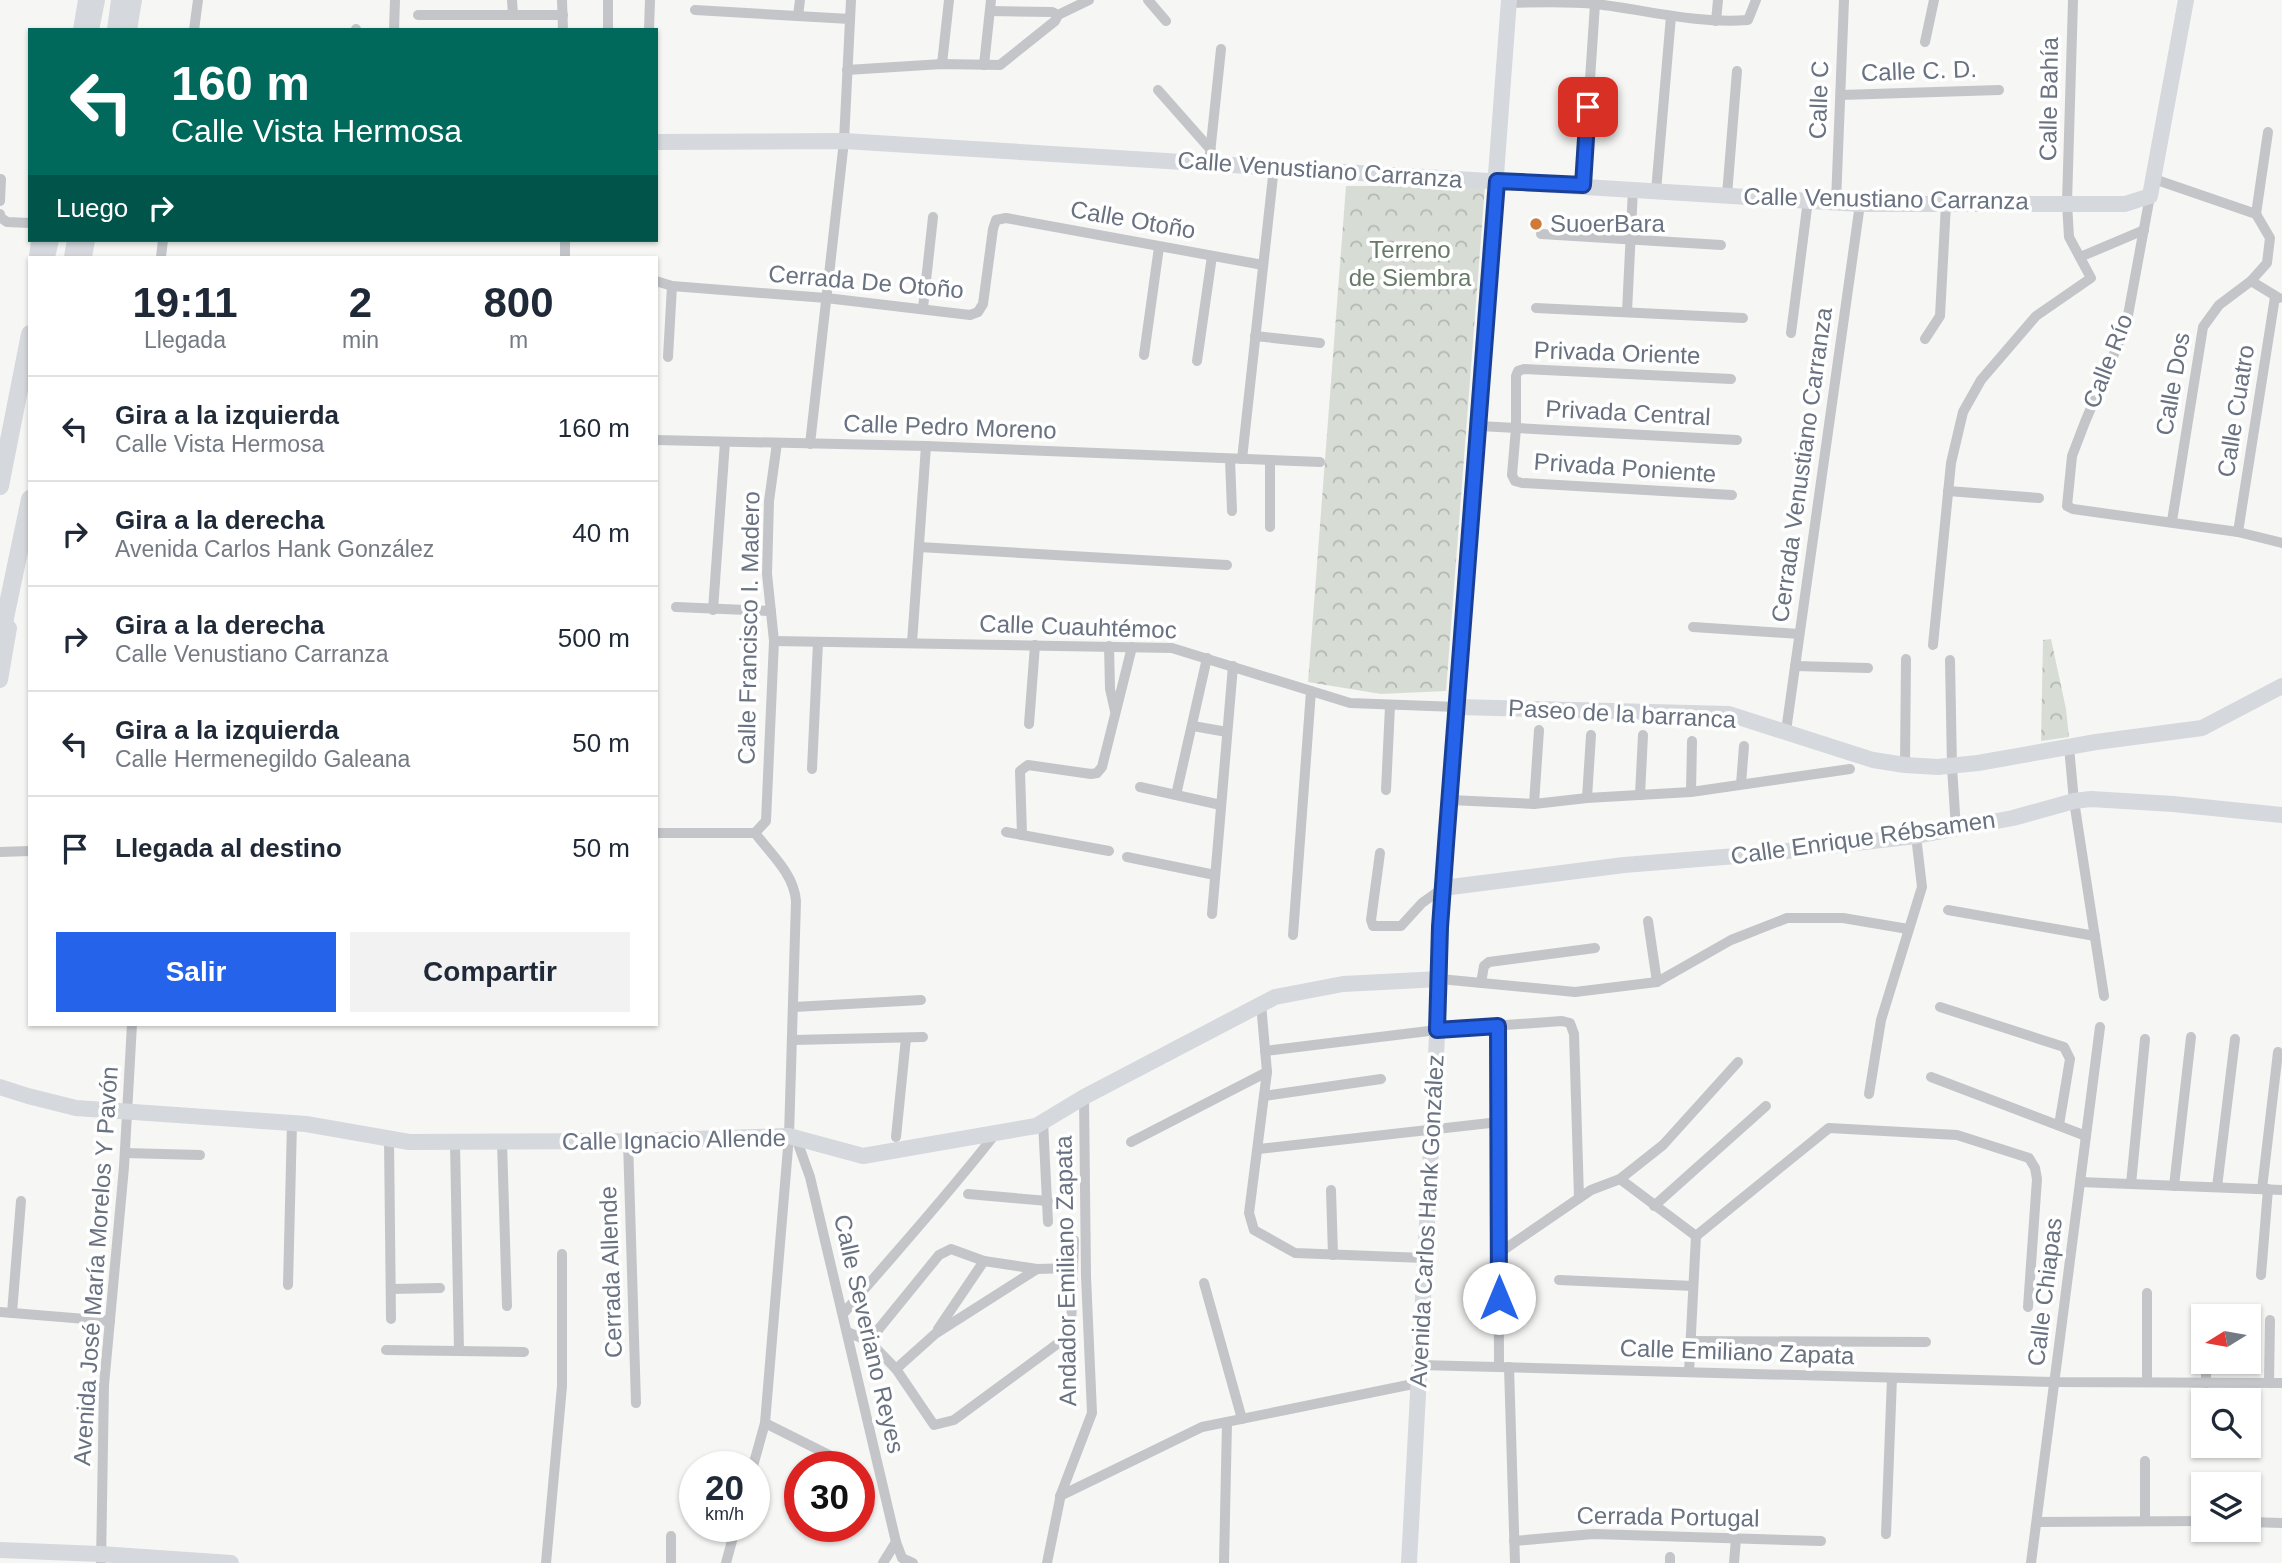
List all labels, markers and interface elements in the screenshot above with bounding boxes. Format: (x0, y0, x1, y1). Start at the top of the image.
street label: Calle Bahía (2034, 36, 2063, 161)
street label: Calle C. D. (1861, 55, 1977, 86)
icon: left (56, 56, 147, 147)
text: 160 m (171, 56, 310, 110)
street label: Calle C (1804, 60, 1833, 140)
pin (1558, 77, 1618, 137)
icon: arrive (1569, 88, 1607, 126)
text: Calle Vista Hermosa (171, 113, 462, 149)
street label: Calle Venustiano Carranza (1177, 146, 1464, 193)
street label: Calle Venustiano Carranza (1743, 183, 2030, 215)
icon: right (142, 189, 180, 227)
text: Luego (56, 193, 128, 223)
street label: Calle Otoño (1068, 195, 1198, 244)
place label: SuoerBara (1550, 210, 1665, 237)
marker: SuoerBara (1528, 216, 1544, 232)
park label: Terreno de Siembra (1349, 236, 1472, 291)
street label: Cerrada De Otoño (767, 260, 965, 303)
text: 19:11 (132, 279, 238, 326)
text: 2 (349, 279, 372, 326)
text: 800 (483, 279, 554, 326)
street label: Cerrada Venustiano Carranza (1766, 305, 1837, 624)
street label: Calle Río (2077, 310, 2138, 412)
text: Llegada (144, 327, 226, 353)
text: min (342, 327, 379, 353)
text: m (509, 327, 528, 353)
street label: Calle Dos (2150, 330, 2195, 437)
street label: Privada Oriente (1533, 336, 1701, 369)
street label: Calle Cuatro (2212, 343, 2259, 479)
street label: Privada Central (1545, 395, 1711, 430)
text: Gira a la izquierda (115, 400, 339, 430)
street label: Calle Pedro Moreno (843, 409, 1057, 444)
icon: left (56, 410, 94, 448)
text: 160 m (558, 413, 630, 443)
text: Calle Vista Hermosa (115, 431, 324, 457)
street label: Privada Poniente (1533, 448, 1717, 487)
street label: Calle Francisco I. Madero (733, 491, 764, 765)
text: Gira a la derecha (115, 505, 325, 535)
icon: right (56, 515, 94, 553)
text: 40 m (572, 518, 630, 548)
text: Avenida Carlos Hank González (115, 536, 434, 562)
text: Gira a la derecha (115, 610, 325, 640)
street label: Calle Cuauhtémoc (979, 610, 1177, 643)
icon: right (56, 620, 94, 658)
text: 500 m (558, 623, 630, 653)
text: Calle Venustiano Carranza (115, 641, 389, 667)
street label: Paseo de la barranca (1507, 694, 1737, 733)
text: Gira a la izquierda (115, 715, 339, 745)
icon: left (56, 725, 94, 763)
text: 50 m (572, 728, 630, 758)
text: Calle Hermenegildo Galeana (115, 746, 410, 772)
street label: Calle Enrique Rébsamen (1729, 806, 1997, 869)
icon: arrive (56, 830, 94, 868)
text: Llegada al destino (115, 833, 342, 863)
text: 50 m (572, 833, 630, 863)
button: Salir (56, 932, 336, 1012)
button: Compartir (350, 932, 630, 1012)
street label: Avenida Carlos Hank González (1404, 1054, 1449, 1388)
street label: Avenida José María Morelos Y Pavón (68, 1065, 123, 1467)
street label: Calle Ignacio Allende (562, 1124, 786, 1155)
street label: Andador Emiliano Zapata (1050, 1135, 1081, 1407)
street label: Cerrada Allende (594, 1186, 627, 1358)
street label: Calle Severiano Reyes (829, 1212, 910, 1456)
street label: Calle Chiapas (2022, 1216, 2067, 1368)
position arrow (1462, 1261, 1536, 1335)
north arrow (2191, 1304, 2261, 1374)
map controls (2191, 1304, 2261, 1542)
street label: Calle Emiliano Zapata (1619, 1334, 1855, 1369)
button: search (2191, 1388, 2261, 1458)
speed limit sign: 30 (784, 1451, 875, 1542)
text: 20 (705, 1468, 744, 1507)
button: layers (2191, 1472, 2261, 1542)
street label: Cerrada Portugal (1576, 1501, 1760, 1532)
text: km/h (705, 1504, 744, 1524)

